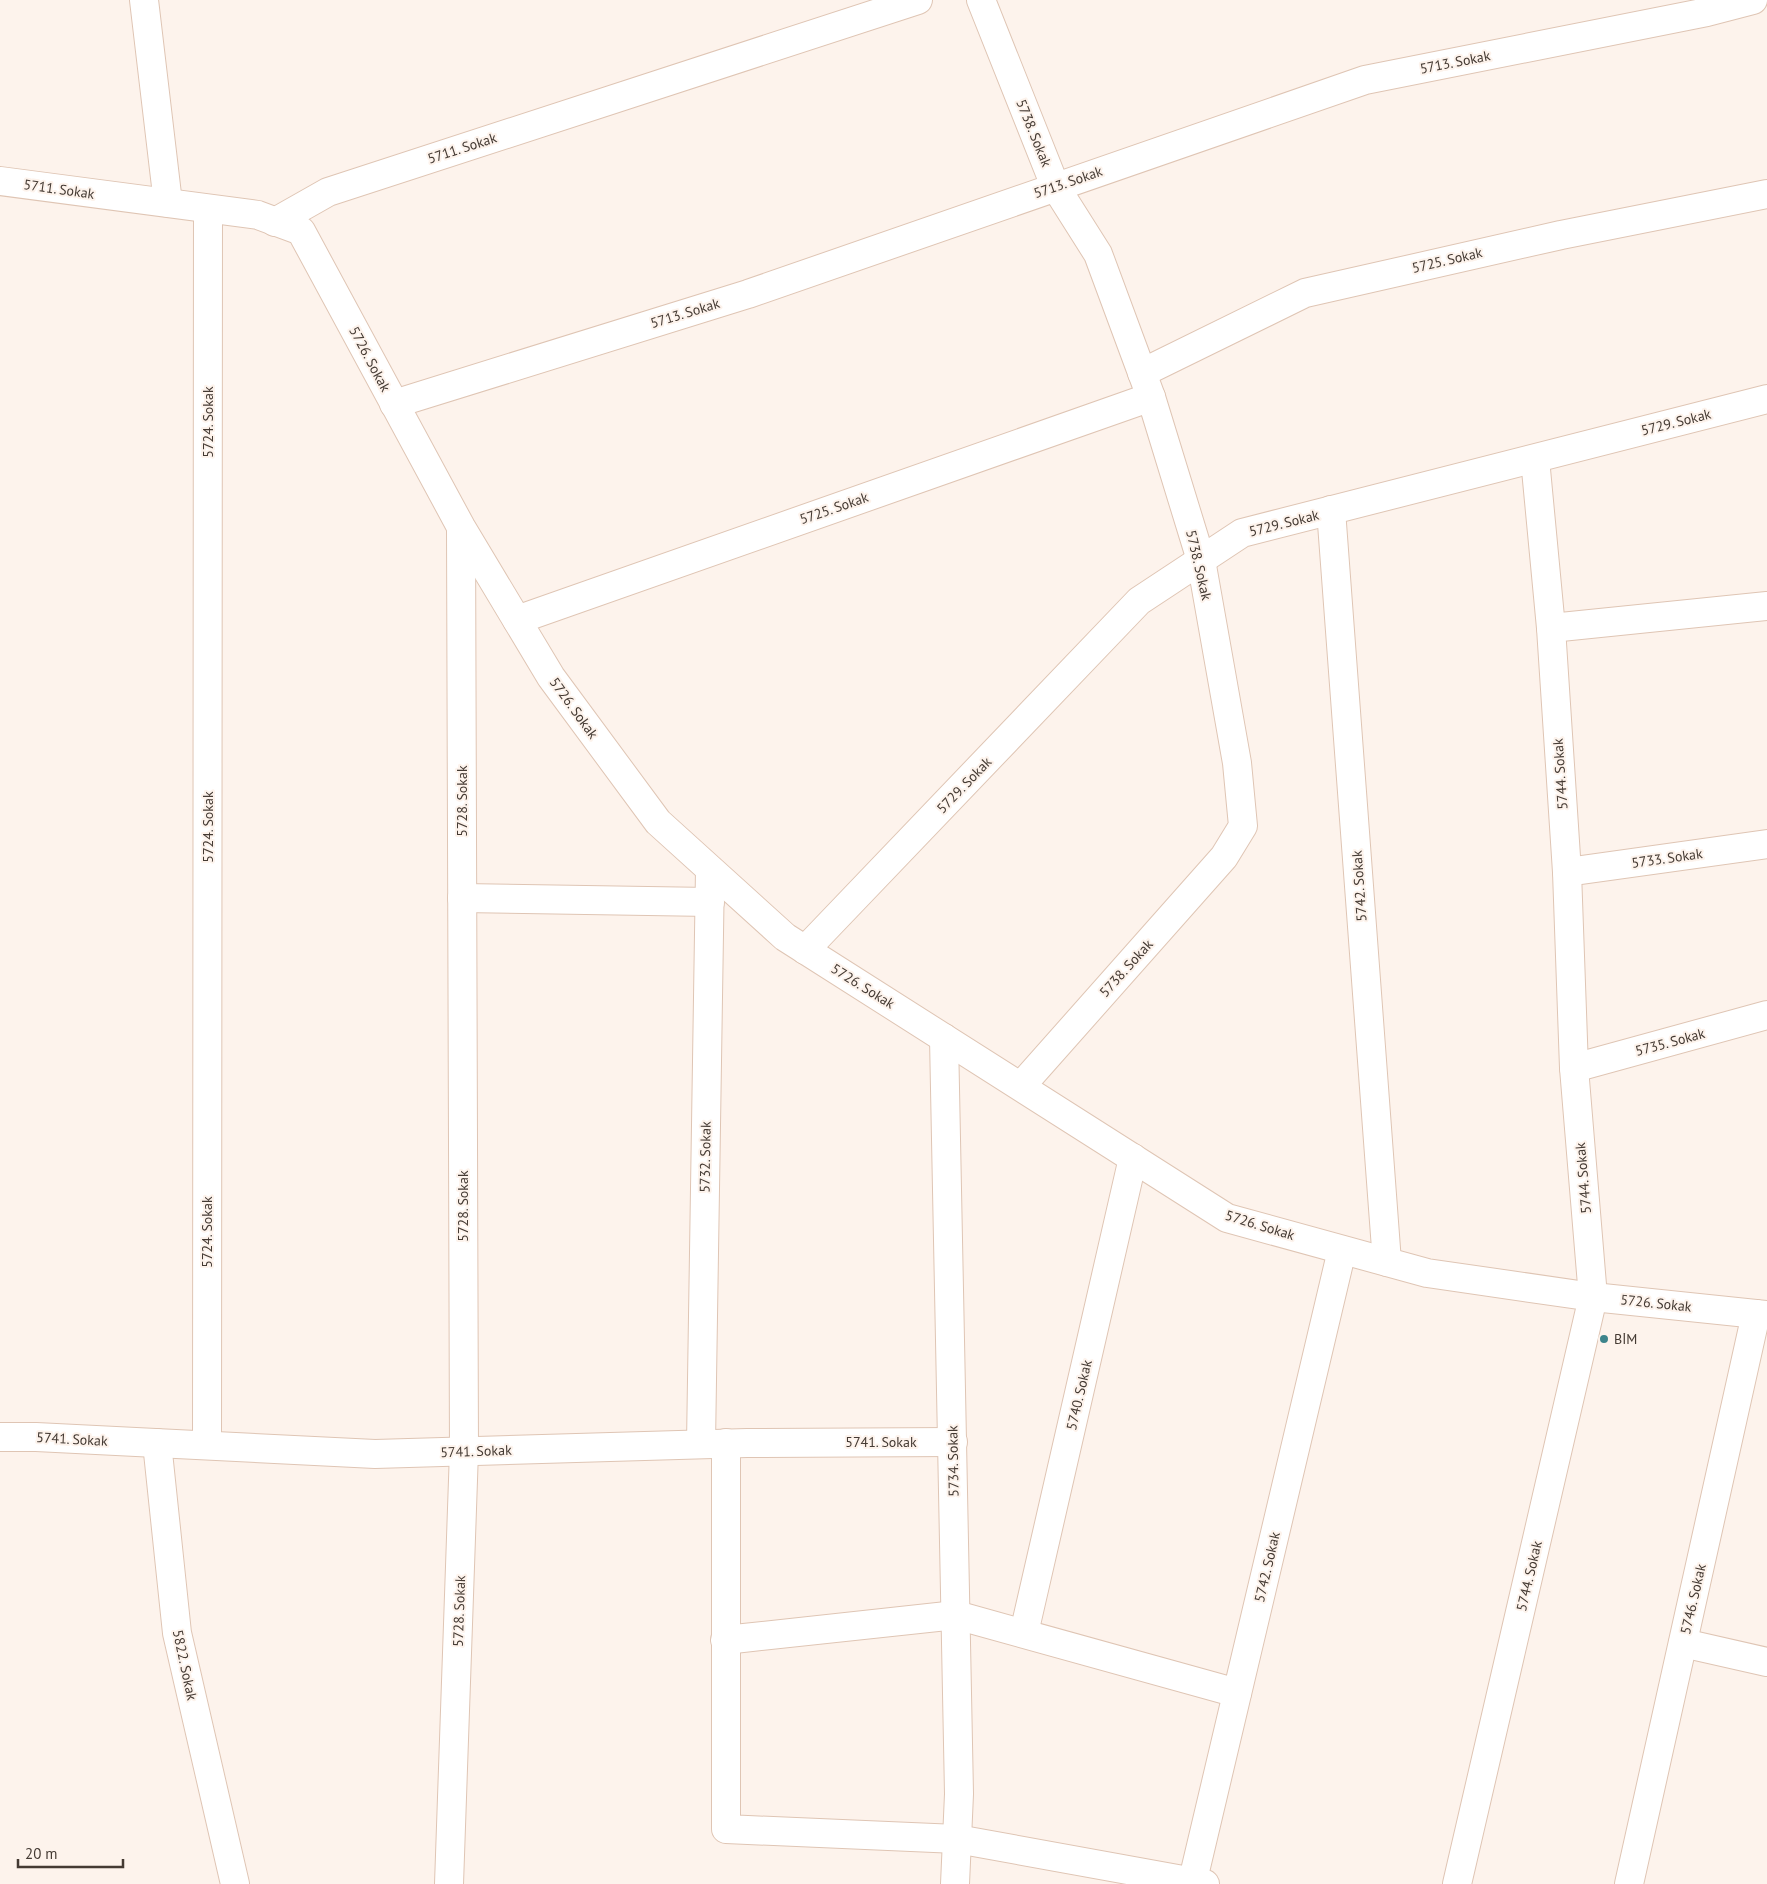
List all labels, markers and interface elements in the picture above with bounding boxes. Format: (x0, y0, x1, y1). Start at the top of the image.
street label: 5713. Sokak (1418, 46, 1492, 78)
street label: 5738. Sokak (1012, 96, 1056, 170)
street label: 5711. Sokak (425, 128, 499, 168)
street label: 5713. Sokak (1031, 162, 1105, 202)
street label: 5711. Sokak (22, 175, 96, 203)
street label: 5725. Sokak (1410, 243, 1484, 277)
street label: 5713. Sokak (648, 294, 722, 332)
street label: 5726. Sokak (345, 323, 395, 395)
street label: 5724. Sokak (199, 386, 217, 458)
street label: 5729. Sokak (1639, 405, 1713, 439)
street label: 5725. Sokak (797, 488, 871, 528)
street label: 5729. Sokak (1247, 506, 1321, 540)
street label: 5738. Sokak (1182, 528, 1216, 602)
street label: 5726. Sokak (546, 674, 602, 742)
street label: 5744. Sokak (1549, 737, 1571, 810)
street label: 5729. Sokak (933, 753, 995, 817)
street label: 5728. Sokak (453, 765, 471, 837)
street label: 5724. Sokak (199, 791, 217, 863)
street label: 5733. Sokak (1630, 844, 1704, 872)
street label: 5742. Sokak (1348, 849, 1370, 922)
street label: 5738. Sokak (1095, 935, 1157, 1001)
street label: 5726. Sokak (828, 959, 898, 1013)
street label: 5735. Sokak (1633, 1024, 1707, 1060)
street label: 5732. Sokak (695, 1121, 715, 1193)
street label: 5744. Sokak (1571, 1141, 1595, 1214)
street label: 5728. Sokak (454, 1170, 472, 1242)
street label: 5724. Sokak (198, 1196, 216, 1268)
street label: 5726. Sokak (1223, 1206, 1297, 1244)
street label: 5726. Sokak (1620, 1290, 1693, 1316)
place label: BİM (1614, 1330, 1637, 1348)
marker: BİM (1598, 1333, 1610, 1345)
street label: 5740. Sokak (1062, 1358, 1096, 1432)
street label: 5734. Sokak (943, 1425, 963, 1497)
street label: 5741. Sokak (36, 1428, 108, 1450)
street label: 5741. Sokak (845, 1433, 917, 1451)
street label: 5741. Sokak (440, 1441, 512, 1461)
street label: 5742. Sokak (1250, 1530, 1284, 1604)
street label: 5744. Sokak (1512, 1539, 1546, 1613)
street label: 5746. Sokak (1676, 1562, 1710, 1636)
street label: 5728. Sokak (449, 1575, 469, 1647)
street label: 5822. Sokak (169, 1628, 201, 1702)
scale bar (18, 1836, 122, 1868)
text: 20 m (25, 1844, 58, 1863)

